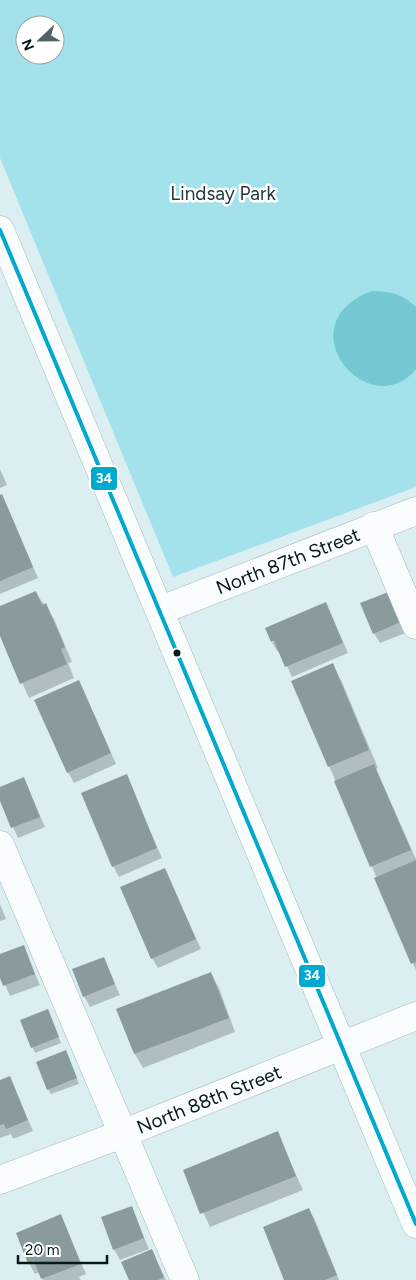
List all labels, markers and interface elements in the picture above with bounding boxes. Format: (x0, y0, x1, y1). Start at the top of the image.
north arrow (15, 15, 65, 65)
text: N (19, 36, 38, 53)
park label: Lindsay Park (170, 182, 276, 205)
line badge: 34 (90, 466, 118, 491)
text: 34 (96, 470, 112, 487)
street label: North 87th Street (213, 522, 363, 599)
unlabelled marker (172, 648, 182, 658)
line badge: 34 (298, 964, 326, 988)
text: 34 (304, 967, 320, 984)
street label: North 88th Street (133, 1060, 285, 1138)
scale bar (18, 1232, 106, 1264)
text: 20 m (25, 1241, 59, 1259)

